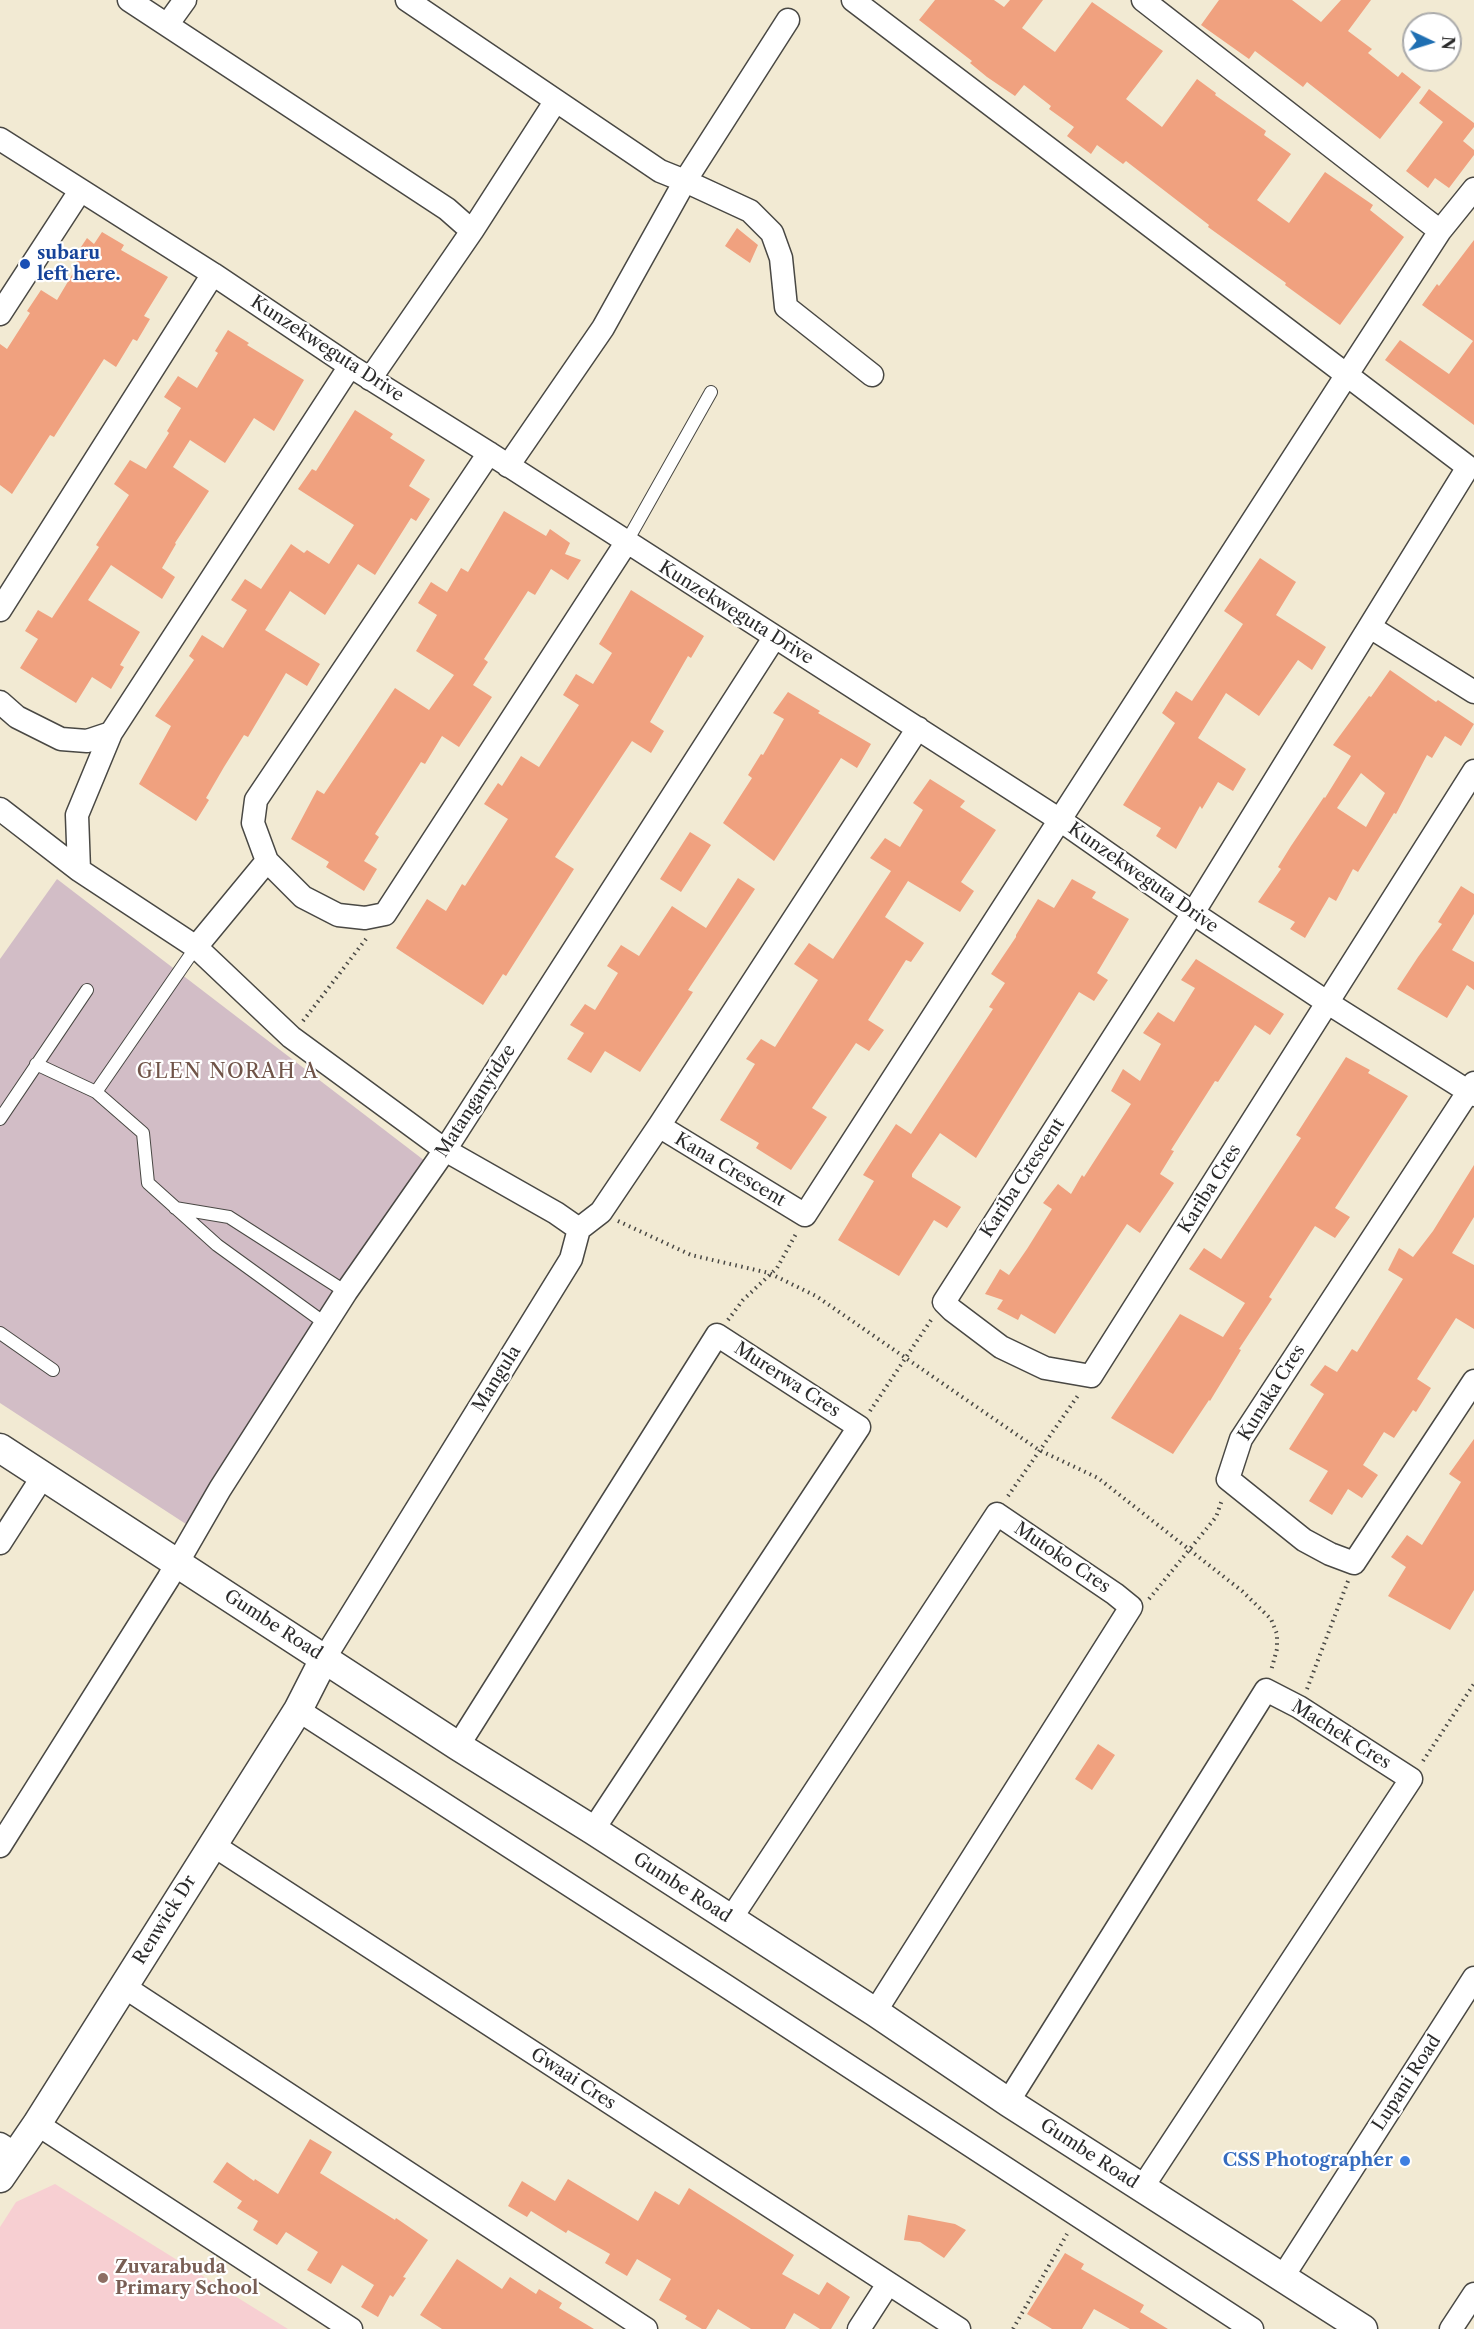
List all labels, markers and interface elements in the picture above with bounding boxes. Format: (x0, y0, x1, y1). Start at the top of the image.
north arrow (1402, 12, 1462, 72)
text: N (1438, 35, 1458, 51)
place label: subaru left here. (37, 243, 120, 286)
marker: subaru left here. (18, 257, 32, 271)
street label: Kunzekweguta Drive (246, 291, 408, 407)
street label: Kunzekweguta Drive (655, 557, 817, 669)
street label: Kunzekweguta Drive (1064, 818, 1222, 938)
street label: Matanganyidze (431, 1041, 521, 1161)
district label: GLEN NORAH A (137, 1060, 319, 1084)
street label: Kariba Crescent (976, 1114, 1070, 1242)
street label: Kana Crescent (671, 1128, 789, 1212)
street label: Kariba Cres (1174, 1141, 1246, 1237)
street label: Murerwa Cres (730, 1338, 844, 1422)
street label: Kunaka Cres (1234, 1341, 1310, 1445)
street label: Mangula (468, 1342, 526, 1416)
street label: Mutoko Cres (1010, 1518, 1114, 1598)
street label: Gumbe Road (220, 1585, 326, 1665)
street label: Machek Cres (1288, 1696, 1394, 1774)
street label: Gumbe Road (629, 1848, 735, 1928)
street label: Renwick Dr (129, 1871, 201, 1969)
street label: Lupani Road (1368, 2031, 1446, 2135)
street label: Gwaai Cres (526, 2043, 620, 2115)
street label: Gumbe Road (1036, 2114, 1142, 2194)
place label: CSS Photographer (1223, 2150, 1393, 2172)
marker: CSS Photographer (1398, 2154, 1412, 2168)
place label: Zuvarabuda Primary School (115, 2257, 258, 2300)
marker: Zuvarabuda Primary School (96, 2271, 110, 2285)

